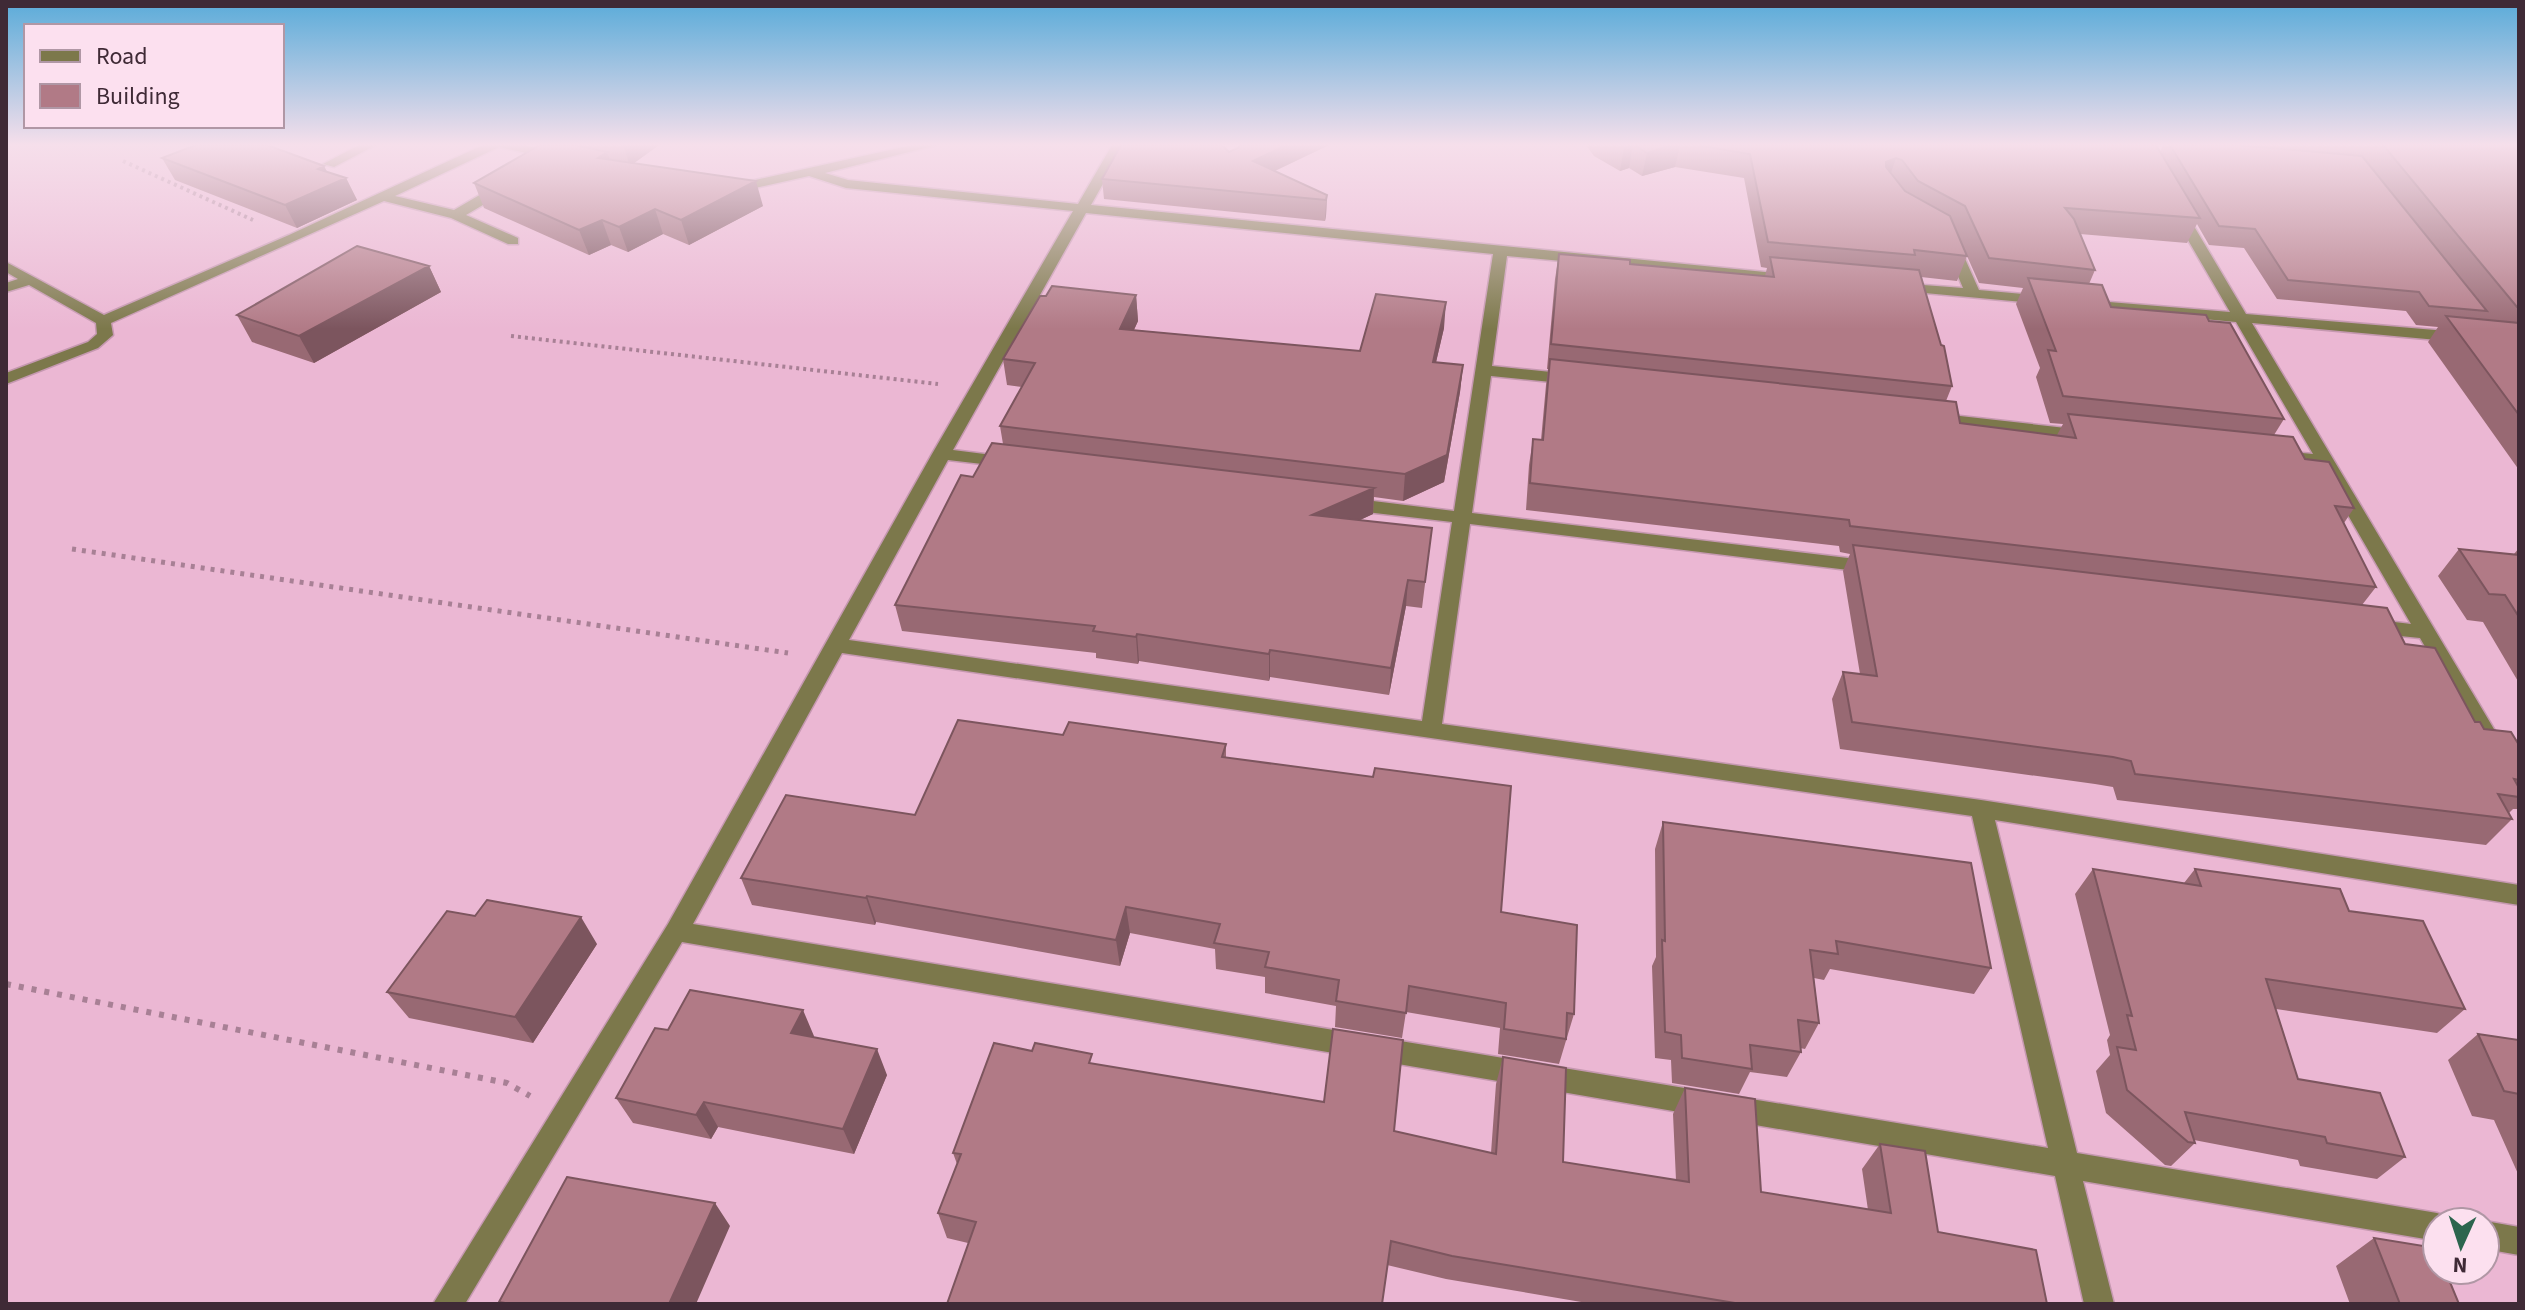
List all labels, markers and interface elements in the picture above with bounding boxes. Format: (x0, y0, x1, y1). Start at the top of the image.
legend (24, 24, 284, 128)
text: Road (96, 39, 148, 74)
text: Building (96, 79, 180, 114)
north arrow (2421, 1206, 2501, 1286)
text: N (2452, 1249, 2468, 1281)

